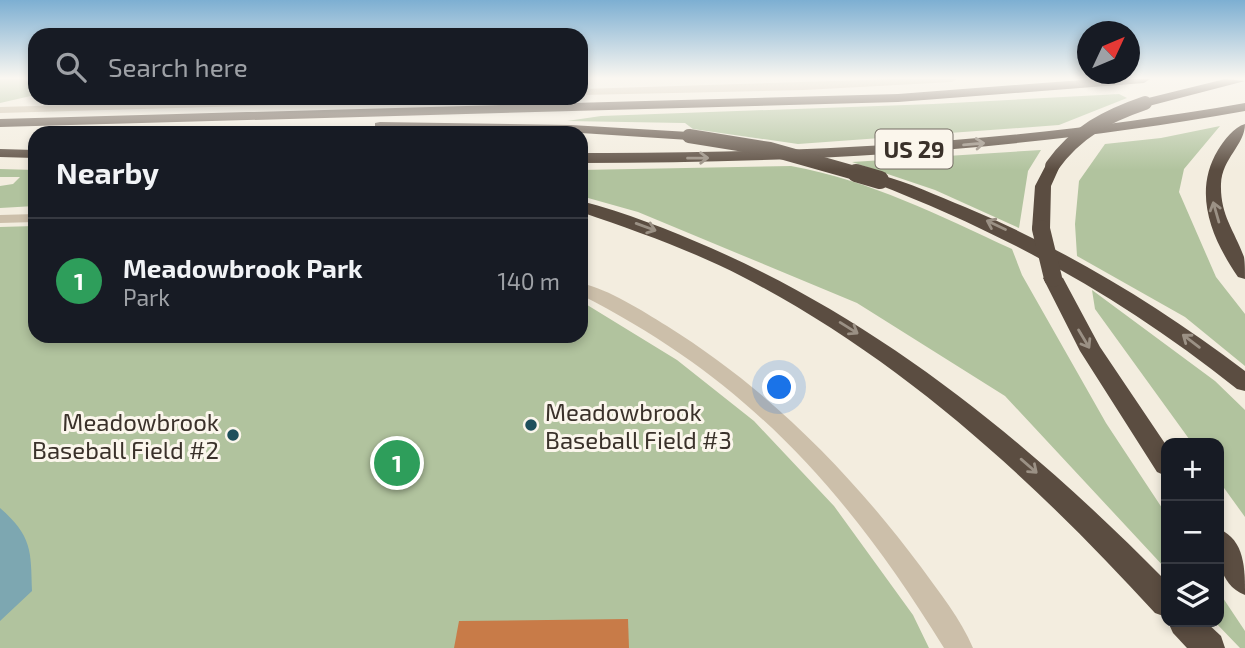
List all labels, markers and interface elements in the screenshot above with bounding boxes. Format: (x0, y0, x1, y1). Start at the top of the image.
north arrow (1077, 21, 1140, 84)
search box (28, 28, 588, 105)
icon: search (52, 48, 90, 86)
text: Search here (108, 51, 248, 82)
road number: US 29 (876, 130, 953, 168)
one-way arrow (963, 137, 985, 150)
one-way arrow (686, 151, 709, 165)
text: Nearby (56, 154, 159, 190)
one-way arrow (1209, 201, 1222, 224)
one-way arrow (986, 218, 1007, 231)
one-way arrow (634, 221, 656, 234)
text: Meadowbrook Park (123, 252, 363, 283)
text: 1 (74, 267, 84, 295)
text: 140 m (498, 267, 560, 295)
text: Park (123, 283, 170, 311)
one-way arrow (839, 320, 858, 335)
one-way arrow (1077, 328, 1091, 348)
one-way arrow (1182, 334, 1201, 348)
your location (762, 370, 796, 404)
place label: Meadowbrook Baseball Field #3 (545, 397, 732, 454)
place label: Meadowbrook Baseball Field #2 (32, 407, 219, 464)
marker: Meadowbrook Baseball Field #3 (523, 417, 539, 433)
marker: Meadowbrook Baseball Field #2 (225, 427, 241, 443)
pin: 1 (374, 437, 420, 489)
map controls (1161, 438, 1224, 627)
button: + (1161, 438, 1224, 501)
one-way arrow (1020, 458, 1038, 474)
button: − (1161, 501, 1224, 564)
button: layers (1161, 564, 1224, 627)

